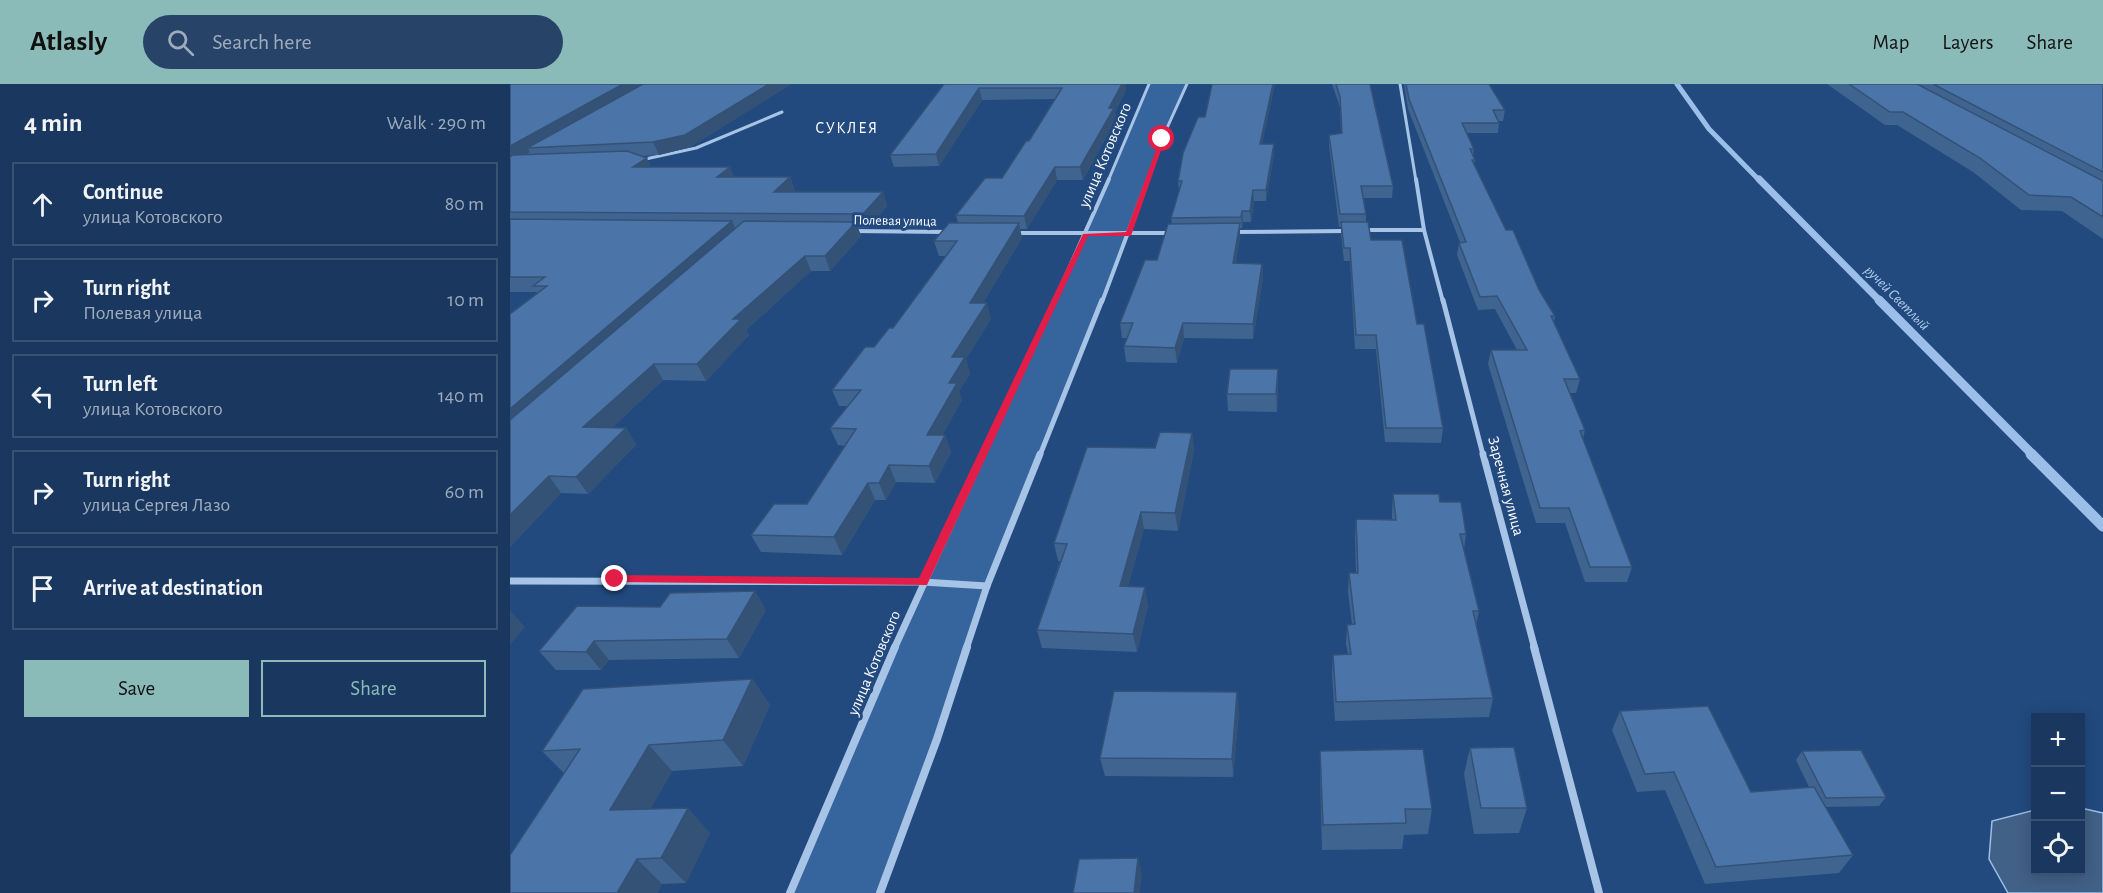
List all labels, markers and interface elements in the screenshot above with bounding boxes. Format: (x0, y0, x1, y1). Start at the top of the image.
search box (143, 15, 563, 69)
icon: search (164, 26, 197, 59)
text: Atlasly (30, 28, 107, 56)
text: Search here (212, 31, 312, 53)
text: Map (1873, 32, 1909, 53)
text: Layers (1942, 32, 1993, 53)
text: Share (2026, 32, 2073, 53)
street label: улица Котовского (1075, 100, 1135, 211)
text: 4 min (24, 110, 83, 136)
text: Walk · 290 m (386, 113, 486, 133)
district label: СУКЛЕЯ (815, 120, 879, 136)
route start (1148, 125, 1174, 151)
text: Continue (83, 181, 163, 203)
icon: ahead (26, 188, 59, 221)
text: 80 m (445, 194, 484, 214)
text: улица Котовского (83, 207, 223, 227)
street label: Полевая улица (853, 213, 937, 229)
water label: ручей Светлый (1862, 263, 1932, 333)
text: Turn right (83, 277, 170, 299)
icon: right (26, 284, 59, 317)
text: 10 m (447, 290, 484, 310)
text: Полевая улица (83, 303, 202, 323)
text: Turn left (83, 373, 157, 395)
icon: left (26, 380, 59, 413)
text: 140 m (438, 386, 484, 406)
text: улица Котовского (83, 399, 223, 419)
street label: Заречная улица (1484, 435, 1527, 538)
text: Turn right (83, 469, 170, 491)
icon: right (26, 476, 59, 509)
text: 60 m (445, 482, 484, 502)
text: улица Сергея Лазо (83, 495, 230, 515)
route end (601, 565, 627, 591)
icon: arrive (26, 572, 59, 605)
text: Arrive at destination (83, 577, 263, 599)
street label: улица Котовского (844, 608, 904, 719)
button: Save (24, 660, 249, 717)
button: Share (261, 660, 486, 717)
map controls (2031, 713, 2085, 875)
button: + (2031, 713, 2085, 767)
button: − (2031, 767, 2085, 821)
button: locate (2031, 821, 2085, 875)

